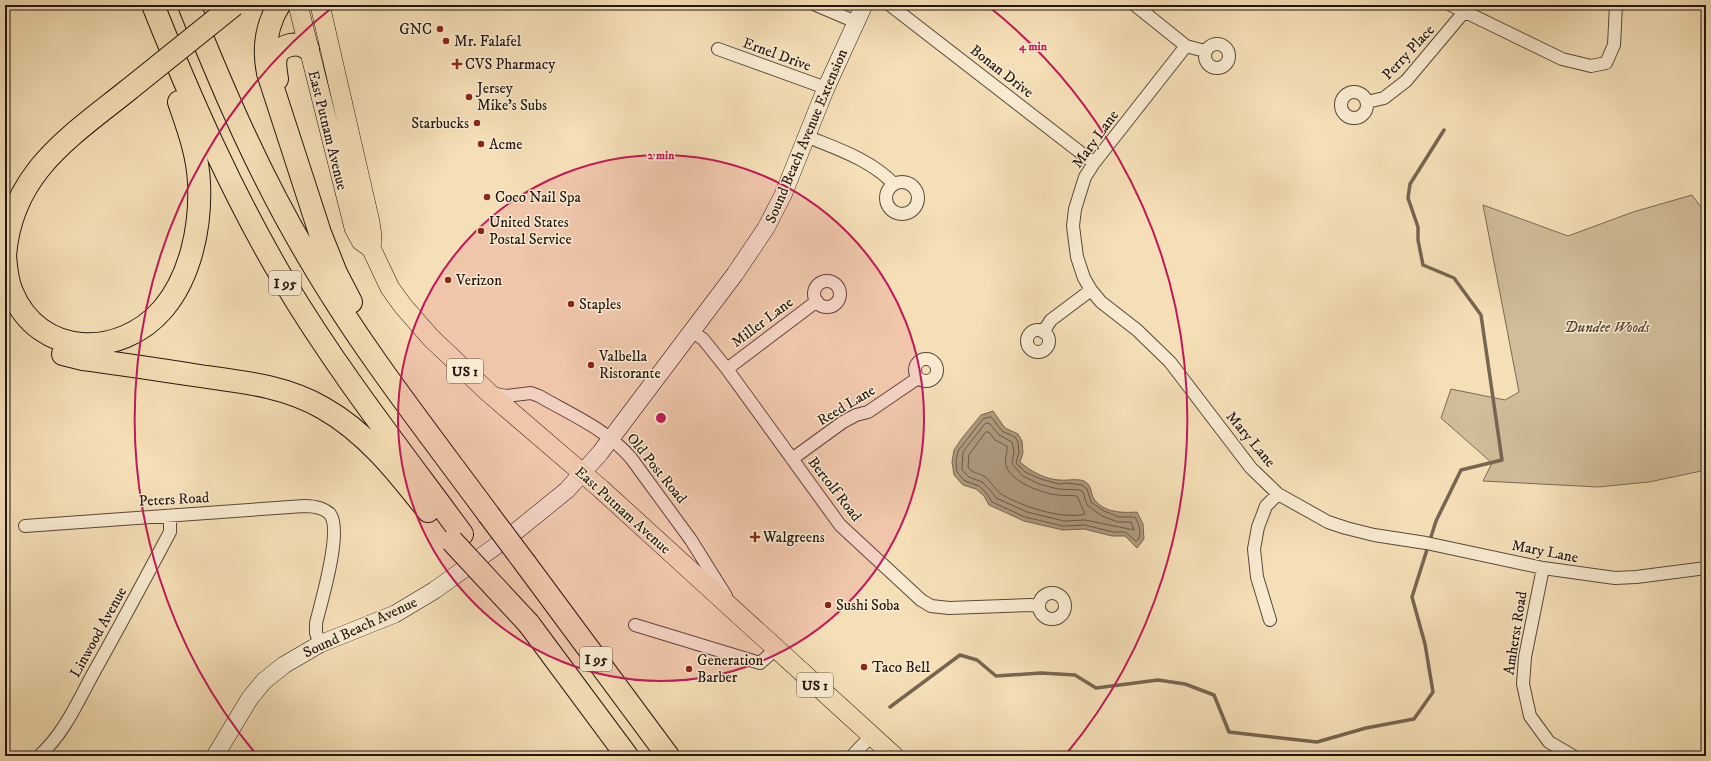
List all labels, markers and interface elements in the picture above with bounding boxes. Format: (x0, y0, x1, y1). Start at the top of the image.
place label: GNC (399, 20, 432, 39)
street label: Perry Place (1378, 21, 1439, 84)
marker: GNC (435, 24, 445, 34)
place label: Mr. Falafel (454, 32, 522, 51)
street label: Ernel Drive (740, 33, 814, 76)
marker: Mr. Falafel (441, 36, 451, 46)
text: 4 min (1018, 39, 1048, 54)
street label: Bonan Drive (966, 41, 1037, 102)
street label: Sound Beach Avenue Extension (761, 46, 852, 226)
place label: CVS Pharmacy (465, 55, 556, 74)
marker: CVS Pharmacy (452, 59, 462, 69)
street label: East Putnam Avenue (303, 68, 352, 192)
place label: Jersey Mike's Subs (475, 79, 547, 115)
marker: Jersey Mike's Subs (464, 92, 474, 102)
street label: Mary Lane (1068, 107, 1123, 172)
place label: Starbucks (411, 114, 469, 133)
marker: Starbucks (472, 118, 482, 128)
place label: Acme (489, 135, 522, 154)
marker: Acme (476, 139, 486, 149)
text: 2 min (648, 148, 675, 163)
place label: Coco Nail Spa (495, 188, 582, 207)
marker: Coco Nail Spa (482, 192, 492, 202)
place label: United States Postal Service (489, 213, 572, 249)
marker: United States Postal Service (476, 226, 486, 236)
road number: I 95 (269, 271, 301, 295)
place label: Verizon (455, 271, 502, 290)
marker: Verizon (443, 275, 453, 285)
street label: Miller Lane (728, 293, 797, 352)
place label: Staples (579, 295, 621, 314)
marker: Staples (566, 299, 576, 309)
park label: Dundee Woods (1564, 318, 1650, 337)
place label: Valbella Ristorante (598, 347, 661, 383)
road number: US 1 (447, 359, 483, 383)
marker: Valbella Ristorante (586, 360, 596, 370)
street label: Reed Lane (814, 381, 879, 430)
street label: Mary Lane (1222, 407, 1279, 471)
centre of rings (654, 411, 668, 425)
street label: Old Post Road (622, 429, 691, 508)
street label: Bertolf Road (803, 453, 866, 526)
street label: East Putnam Avenue (571, 462, 675, 558)
street label: Peters Road (138, 488, 210, 511)
place label: Walgreens (762, 528, 825, 547)
marker: Walgreens (750, 532, 760, 542)
street label: Mary Lane (1510, 536, 1580, 567)
street label: Linwood Avenue (66, 584, 131, 681)
street label: Amherst Road (1499, 589, 1532, 676)
street label: Sound Beach Avenue (300, 593, 420, 662)
place label: Sushi Soba (836, 596, 900, 615)
marker: Sushi Soba (823, 600, 833, 610)
road number: I 95 (580, 647, 612, 671)
place label: Generation Barber (697, 651, 764, 687)
place label: Taco Bell (872, 658, 931, 677)
marker: Taco Bell (859, 662, 869, 672)
marker: Generation Barber (684, 664, 694, 674)
road number: US 1 (797, 673, 833, 697)

